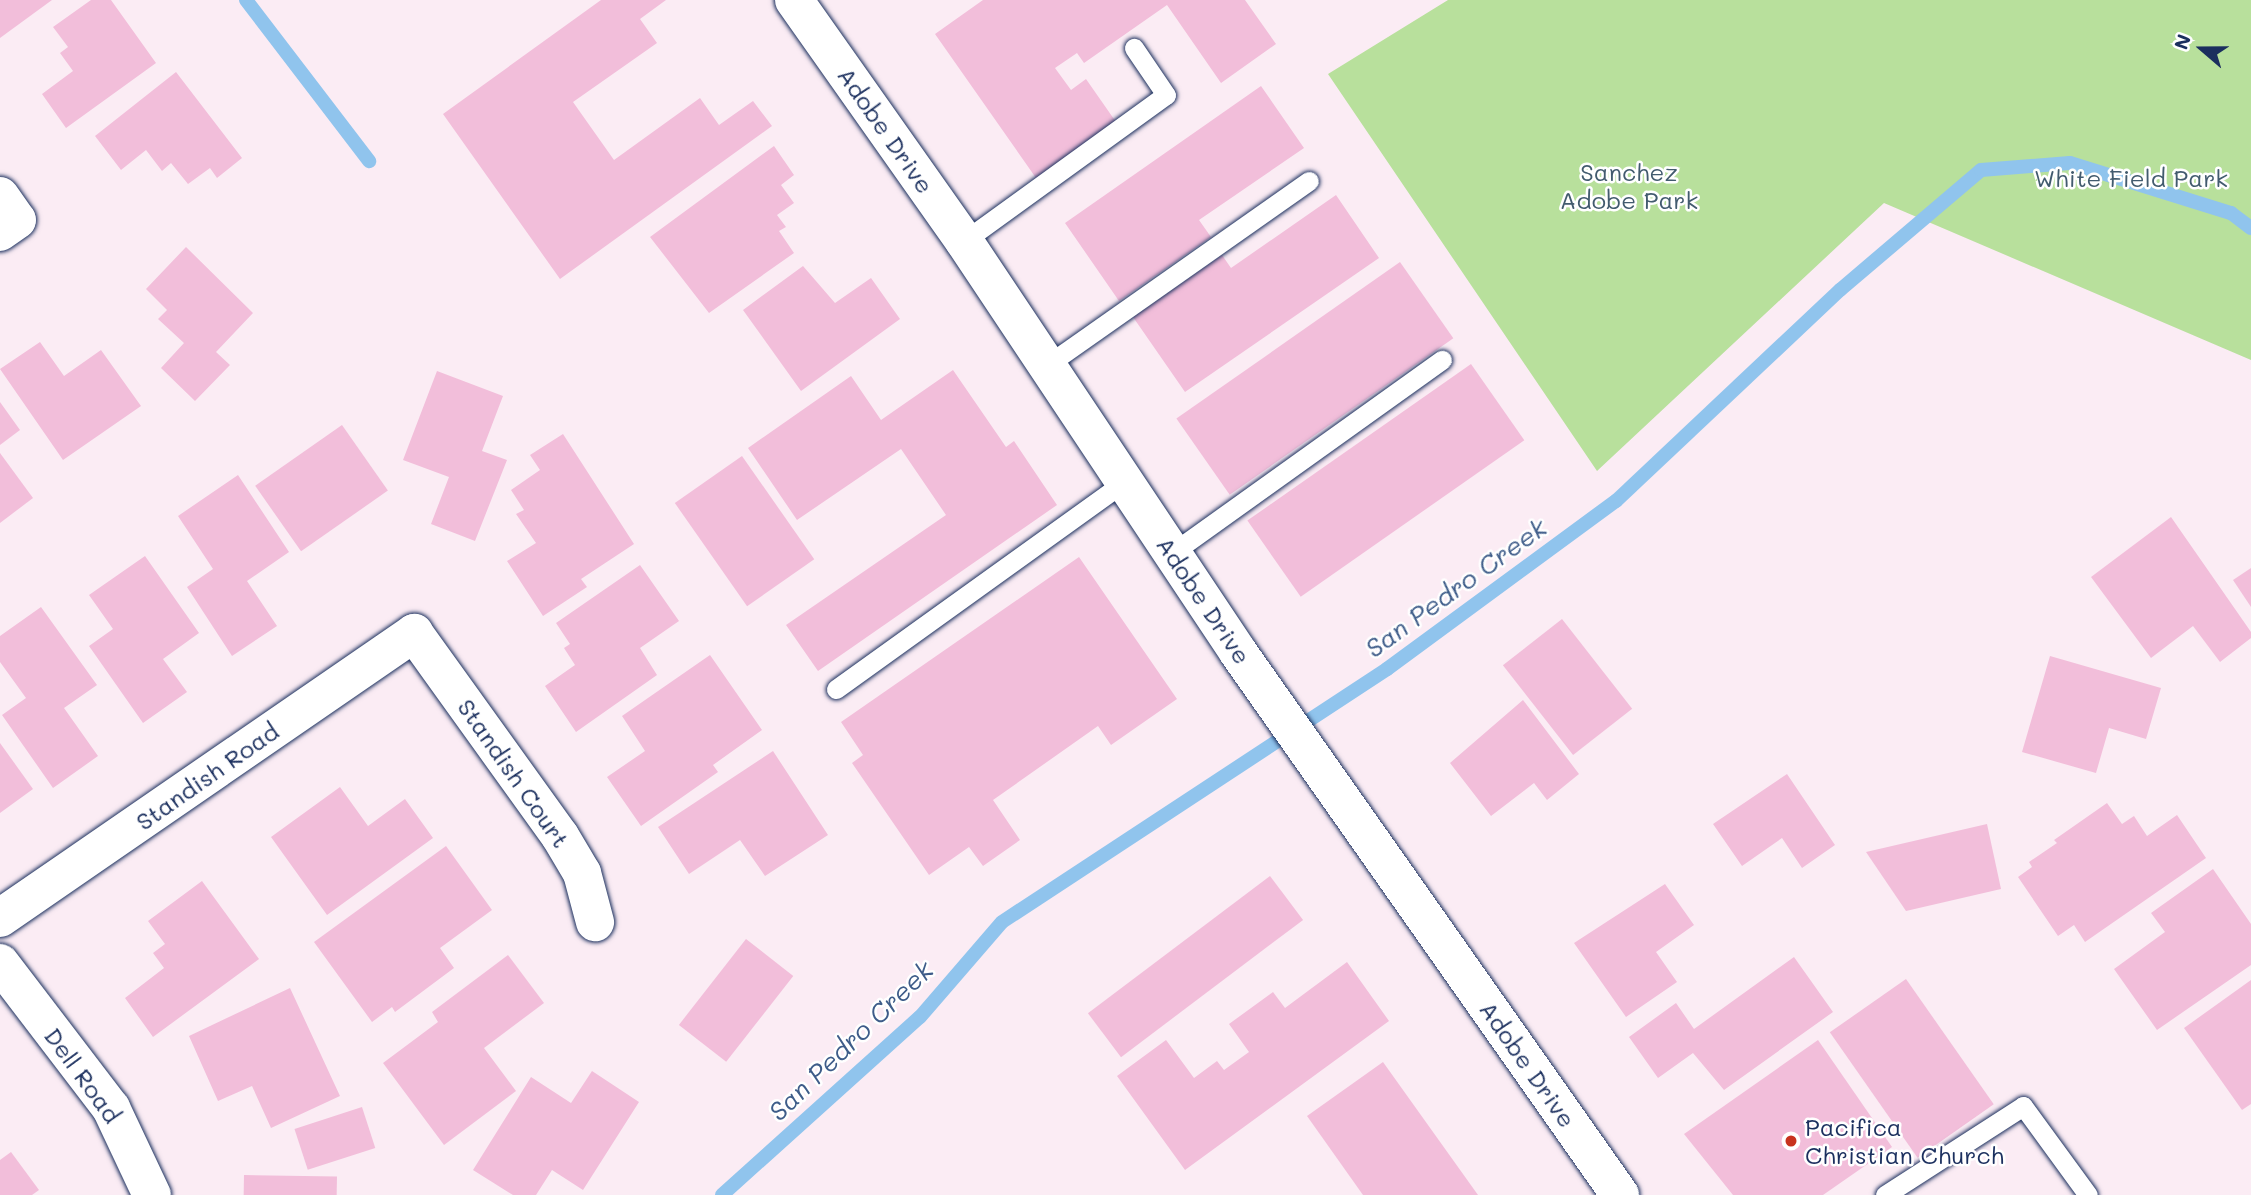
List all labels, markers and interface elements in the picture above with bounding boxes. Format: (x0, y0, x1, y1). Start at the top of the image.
north arrow (2167, 14, 2237, 84)
text: N (2168, 31, 2196, 53)
street label: Adobe Drive (832, 61, 940, 199)
park label: Sanchez Adobe Park (1560, 158, 1698, 214)
park label: White Field Park (2034, 164, 2228, 192)
water label: San Pedro Creek (1359, 512, 1553, 664)
street label: Adobe Drive (1151, 531, 1257, 669)
street label: Standish Court (452, 693, 576, 853)
street label: Standish Road (130, 716, 284, 836)
water label: San Pedro Creek (762, 955, 940, 1127)
street label: Adobe Drive (1474, 995, 1582, 1133)
street label: Dell Road (39, 1022, 127, 1128)
place label: Pacifica Christian Church (1805, 1113, 2004, 1169)
marker: Pacifica Christian Church (1783, 1133, 1799, 1149)

